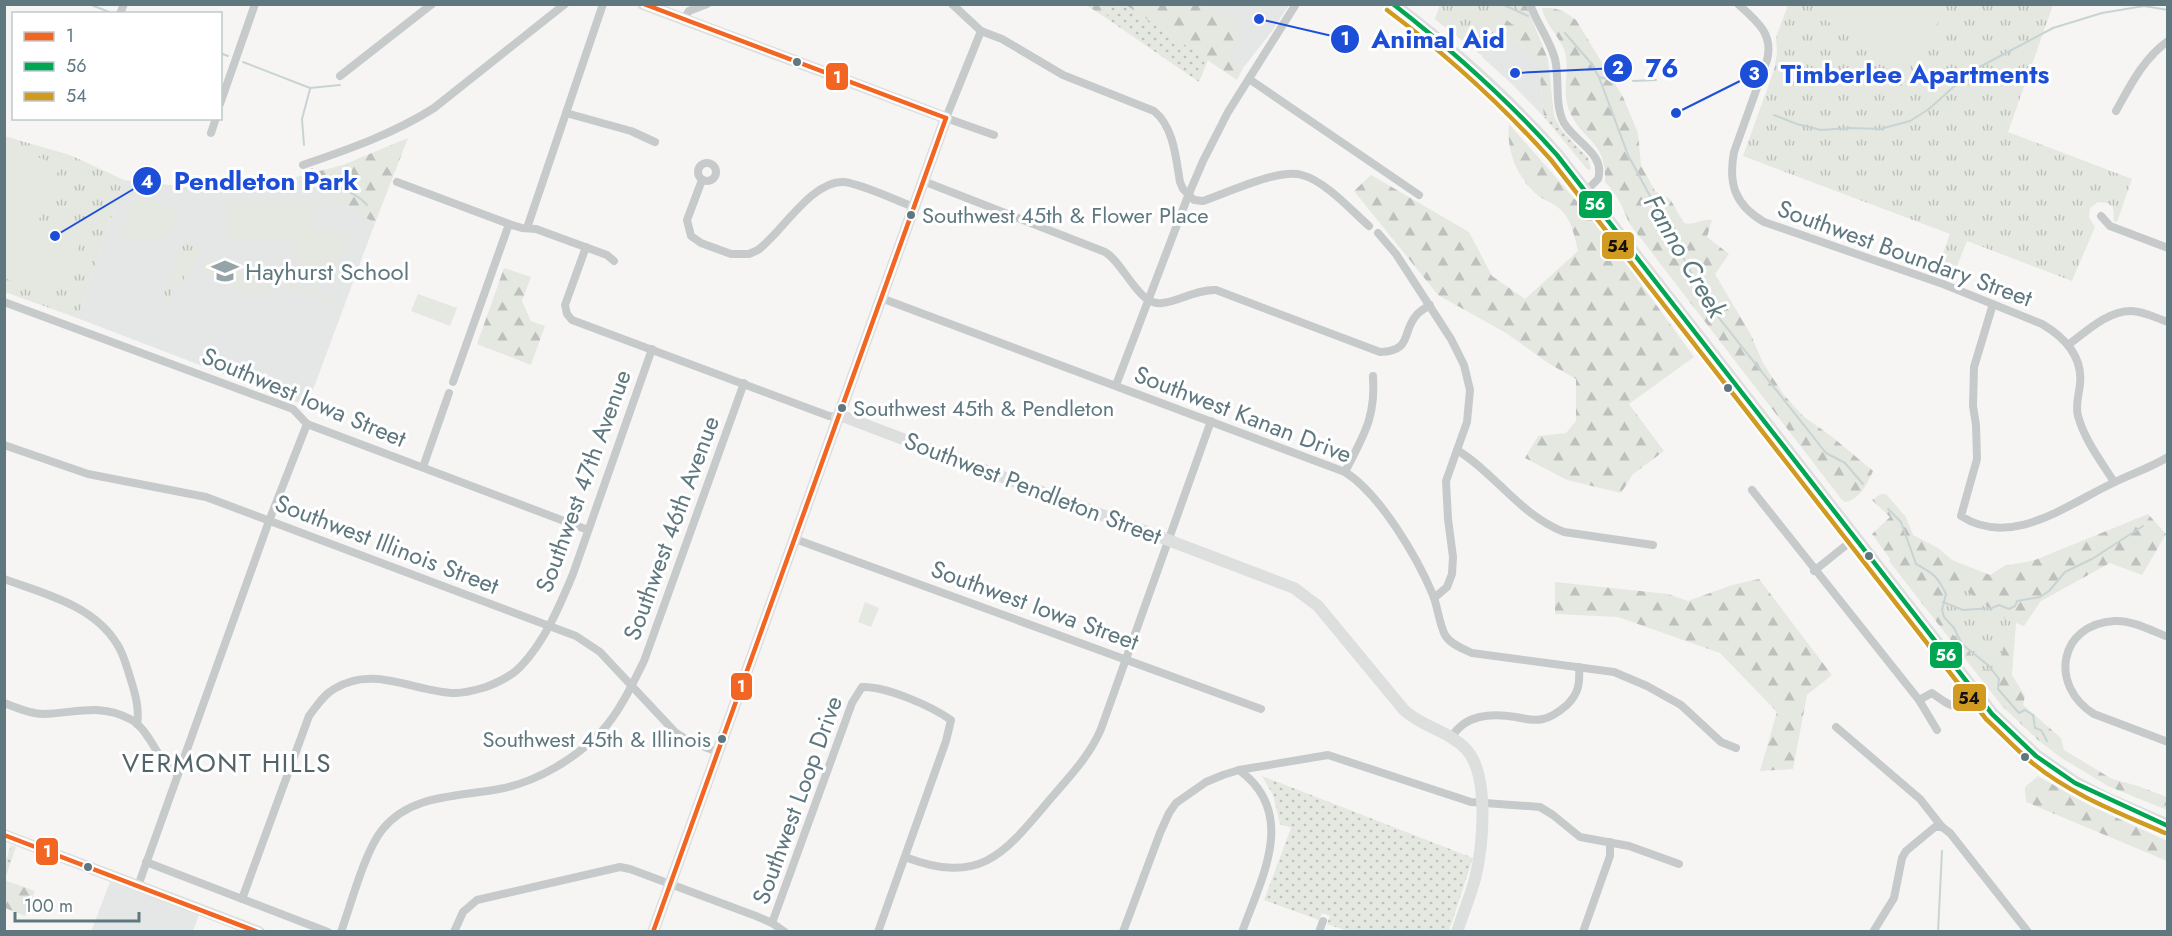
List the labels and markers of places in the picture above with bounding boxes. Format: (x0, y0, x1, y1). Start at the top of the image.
callout: Animal Aid (1330, 17, 1517, 61)
callout: 76 (1603, 46, 1690, 90)
callout: Timberlee Apartments (1739, 52, 2062, 96)
unlabelled marker (791, 56, 803, 68)
callout: Pendleton Park (132, 159, 371, 203)
place label: Southwest 45th & Flower Place (922, 199, 1209, 231)
marker: Southwest 45th & Flower Place (905, 209, 917, 221)
place label: Hayhurst School (245, 254, 409, 289)
school or university icon: Hayhurst School (210, 256, 240, 286)
unlabelled marker (1722, 382, 1734, 394)
place label: Southwest 45th & Pendleton (853, 392, 1114, 424)
marker: Southwest 45th & Pendleton (836, 402, 848, 414)
unlabelled marker (1863, 550, 1875, 562)
place label: Southwest 45th & Illinois (482, 723, 711, 755)
marker: Southwest 45th & Illinois (716, 733, 728, 745)
unlabelled marker (2019, 751, 2031, 763)
unlabelled marker (82, 861, 94, 873)

